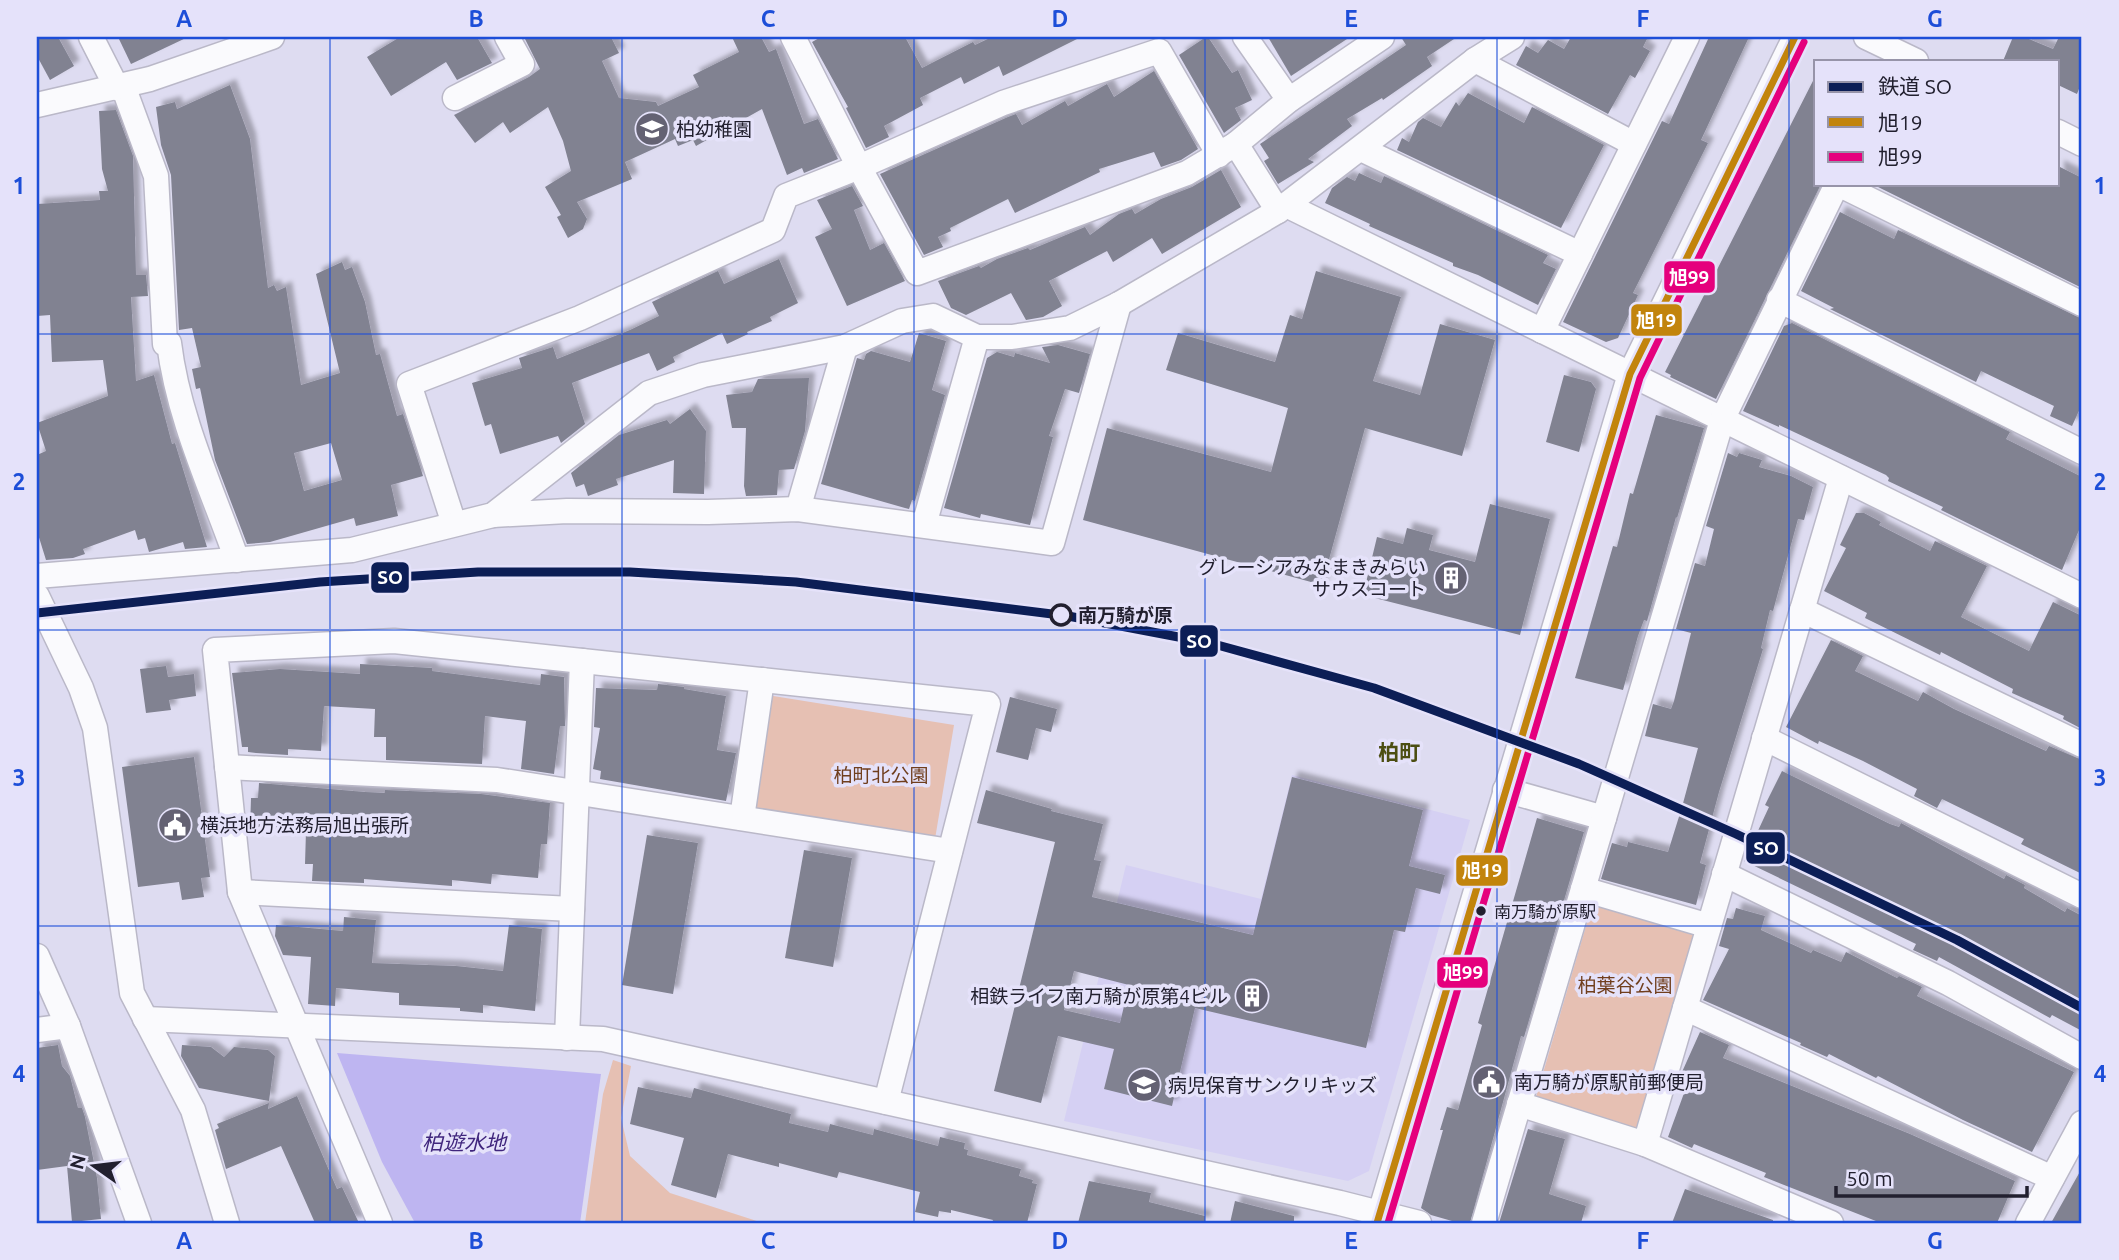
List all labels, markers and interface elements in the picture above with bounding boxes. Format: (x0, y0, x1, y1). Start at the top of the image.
text: A (176, 6, 192, 31)
text: B (468, 6, 484, 31)
text: C (761, 6, 776, 31)
text: D (1052, 6, 1068, 31)
text: E (1344, 6, 1358, 31)
text: F (1637, 6, 1650, 31)
text: G (1927, 6, 1943, 31)
legend (1814, 60, 2060, 186)
text: 鉄道 SO (1878, 74, 1952, 98)
school or university icon: 柏幼稚園 (633, 110, 671, 148)
text: 旭19 (1878, 110, 1923, 134)
place label: 柏幼稚園 (676, 118, 752, 140)
text: 旭99 (1878, 144, 1923, 168)
text: 1 (13, 173, 25, 198)
text: 1 (2094, 173, 2106, 198)
line badge: 旭99 (1663, 260, 1716, 294)
text: 旭99 (1669, 266, 1709, 288)
line badge: 旭19 (1630, 303, 1683, 337)
text: 旭19 (1636, 309, 1676, 331)
text: 2 (13, 469, 25, 494)
text: 2 (2094, 469, 2106, 494)
place label: グレーシアみなまきみらい サウスコート (1198, 556, 1426, 600)
building icon: グレーシアみなまきみらい サウスコート (1432, 559, 1470, 597)
line badge: SO (370, 561, 410, 594)
text: SO (377, 566, 403, 588)
marker: 南万騎が原 (1050, 604, 1072, 626)
place label: 南万騎が原 (1078, 604, 1173, 626)
line badge: SO (1179, 624, 1219, 658)
text: SO (1186, 630, 1212, 652)
district label: 柏町 (1378, 740, 1420, 764)
park label: 柏町北公園 (833, 764, 929, 786)
text: 3 (13, 765, 25, 790)
text: 3 (2094, 765, 2106, 790)
public building icon: 横浜地方法務局旭出張所 (156, 806, 194, 844)
place label: 横浜地方法務局旭出張所 (200, 814, 409, 836)
line badge: SO (1745, 831, 1786, 865)
text: SO (1753, 837, 1779, 859)
line badge: 旭19 (1455, 854, 1509, 887)
text: 旭19 (1462, 859, 1502, 881)
place label: 南万騎が原駅 (1494, 902, 1596, 921)
marker: 南万騎が原駅 (1474, 904, 1488, 918)
line badge: 旭99 (1436, 956, 1489, 989)
text: 旭99 (1443, 961, 1483, 983)
park label: 柏葉谷公園 (1577, 974, 1673, 996)
building icon: 相鉄ライフ南万騎が原第4ビル (1233, 977, 1271, 1015)
place label: 相鉄ライフ南万騎が原第4ビル (970, 985, 1228, 1007)
text: 4 (13, 1061, 26, 1086)
text: 4 (2094, 1061, 2107, 1086)
public building icon: 南万騎が原駅前郵便局 (1470, 1063, 1508, 1101)
school or university icon: 病児保育サンクリキッズ (1125, 1066, 1163, 1104)
place label: 南万騎が原駅前郵便局 (1514, 1071, 1704, 1093)
place label: 病児保育サンクリキッズ (1168, 1074, 1377, 1096)
north arrow (60, 1130, 130, 1200)
water label: 柏遊水地 (422, 1130, 508, 1154)
text: N (65, 1152, 90, 1171)
scale bar (1836, 1155, 2026, 1199)
text: 50 m (1846, 1166, 1893, 1190)
text: A (176, 1228, 192, 1253)
text: B (468, 1228, 484, 1253)
text: C (761, 1228, 776, 1253)
text: D (1052, 1228, 1068, 1253)
text: E (1344, 1228, 1358, 1253)
text: F (1637, 1228, 1650, 1253)
text: G (1927, 1228, 1943, 1253)

